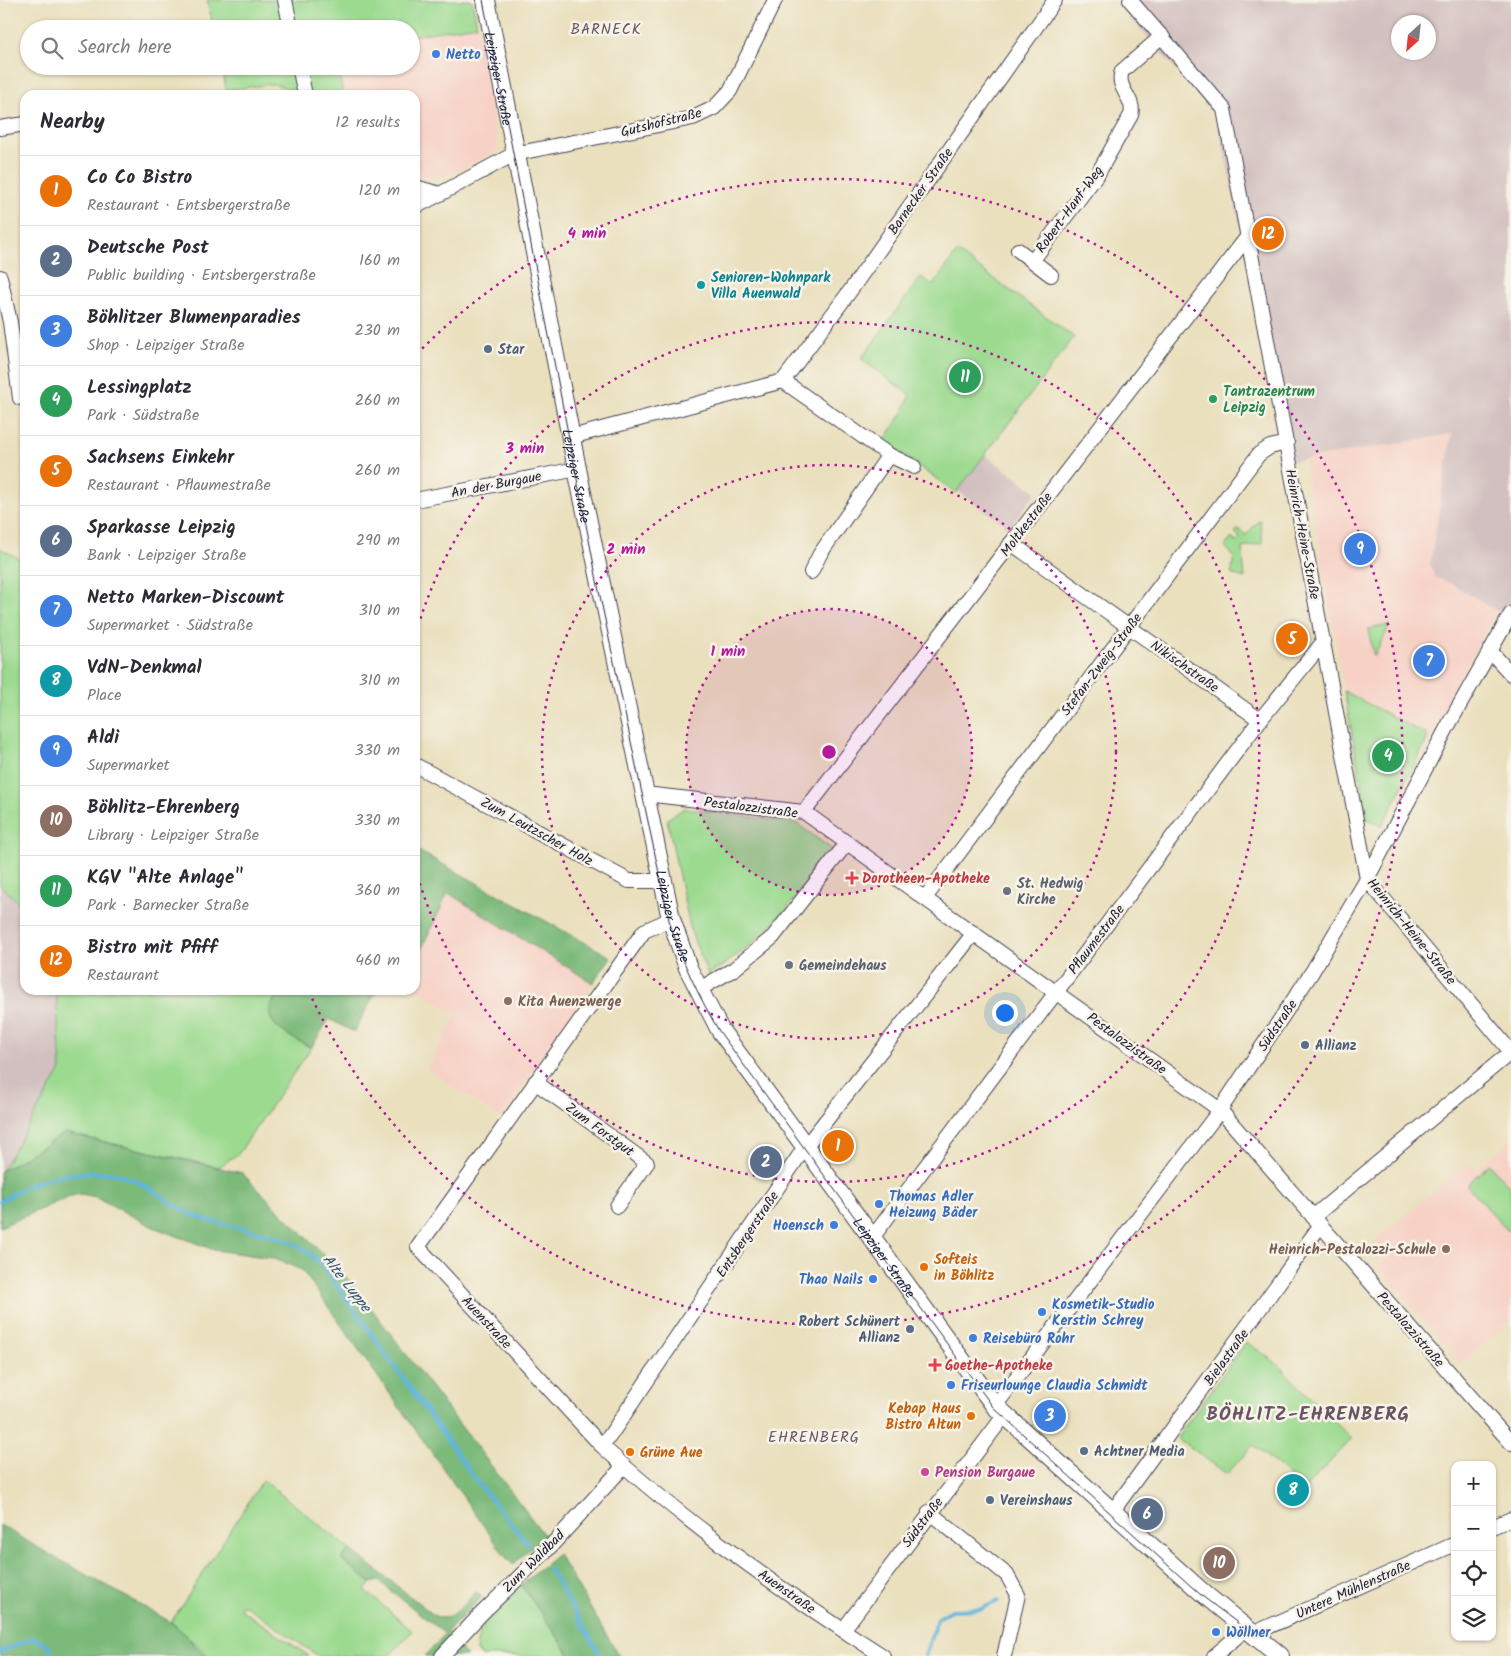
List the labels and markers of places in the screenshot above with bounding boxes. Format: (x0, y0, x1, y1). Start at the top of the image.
place label: Netto (446, 44, 481, 66)
marker: Netto (430, 48, 442, 60)
pin: 12 (1252, 215, 1284, 253)
place label: Senioren-Wohnpark Villa Auenwald (711, 267, 831, 305)
marker: Senioren-Wohnpark Villa Auenwald (695, 279, 707, 291)
place label: Star (498, 339, 525, 361)
marker: Star (482, 343, 494, 355)
pin: 11 (949, 358, 981, 396)
place label: Tantrazentrum Leipzig (1223, 381, 1316, 419)
marker: Tantrazentrum Leipzig (1207, 393, 1219, 405)
pin: 9 (1344, 530, 1376, 568)
pin: 5 (1276, 620, 1308, 658)
pin: 7 (1413, 642, 1445, 680)
pin: 4 (1372, 737, 1404, 775)
centre of rings (820, 743, 838, 761)
place label: Dorotheen-Apotheke (862, 868, 990, 890)
marker: Dorotheen-Apotheke (846, 872, 858, 884)
place label: St. Hedwig Kirche (1017, 873, 1084, 911)
marker: St. Hedwig Kirche (1001, 885, 1013, 897)
place label: Gemeindehaus (799, 955, 887, 977)
marker: Gemeindehaus (783, 959, 795, 971)
place label: Kita Auenzwerge (518, 991, 621, 1013)
marker: Kita Auenzwerge (502, 995, 514, 1007)
place label: Allianz (1315, 1035, 1357, 1057)
marker: Allianz (1299, 1039, 1311, 1051)
pin: 1 (822, 1127, 854, 1165)
pin: 2 (750, 1143, 782, 1181)
place label: Thomas Adler Heizung Bäder (889, 1186, 978, 1224)
marker: Thomas Adler Heizung Bäder (873, 1198, 885, 1210)
place label: Hoensch (773, 1215, 824, 1237)
marker: Hoensch (828, 1219, 840, 1231)
place label: Heinrich-Pestalozzi-Schule (1269, 1239, 1436, 1261)
marker: Heinrich-Pestalozzi-Schule (1440, 1243, 1452, 1255)
place label: Softeis in Böhlitz (934, 1249, 994, 1287)
marker: Softeis in Böhlitz (918, 1261, 930, 1273)
place label: Thao Nails (799, 1269, 863, 1291)
marker: Thao Nails (867, 1273, 879, 1285)
place label: Kosmetik-Studio Kerstin Schrey (1052, 1294, 1155, 1332)
marker: Kosmetik-Studio Kerstin Schrey (1036, 1306, 1048, 1318)
place label: Robert Schünert Allianz (799, 1311, 901, 1349)
marker: Robert Schünert Allianz (904, 1323, 916, 1335)
place label: Reisebüro Rohr (983, 1328, 1075, 1350)
marker: Reisebüro Rohr (967, 1332, 979, 1344)
place label: Goethe-Apotheke (945, 1355, 1053, 1377)
marker: Goethe-Apotheke (929, 1359, 941, 1371)
place label: Friseurlounge Claudia Schmidt (961, 1375, 1148, 1397)
marker: Friseurlounge Claudia Schmidt (945, 1379, 957, 1391)
pin: 3 (1034, 1397, 1066, 1435)
place label: Kebap Haus Bistro Altun (886, 1398, 961, 1436)
marker: Kebap Haus Bistro Altun (965, 1410, 977, 1422)
place label: Achtner Media (1094, 1441, 1185, 1463)
place label: Grüne Aue (640, 1442, 703, 1464)
marker: Achtner Media (1078, 1445, 1090, 1457)
marker: Grüne Aue (624, 1446, 636, 1458)
place label: Pension Burgaue (935, 1462, 1035, 1484)
marker: Pension Burgaue (919, 1466, 931, 1478)
pin: 8 (1277, 1471, 1309, 1509)
place label: Vereinshaus (1000, 1490, 1073, 1512)
marker: Vereinshaus (984, 1494, 996, 1506)
pin: 6 (1131, 1495, 1163, 1533)
pin: 10 (1203, 1544, 1235, 1582)
place label: Wöllner (1226, 1622, 1271, 1644)
marker: Wöllner (1210, 1626, 1222, 1638)

